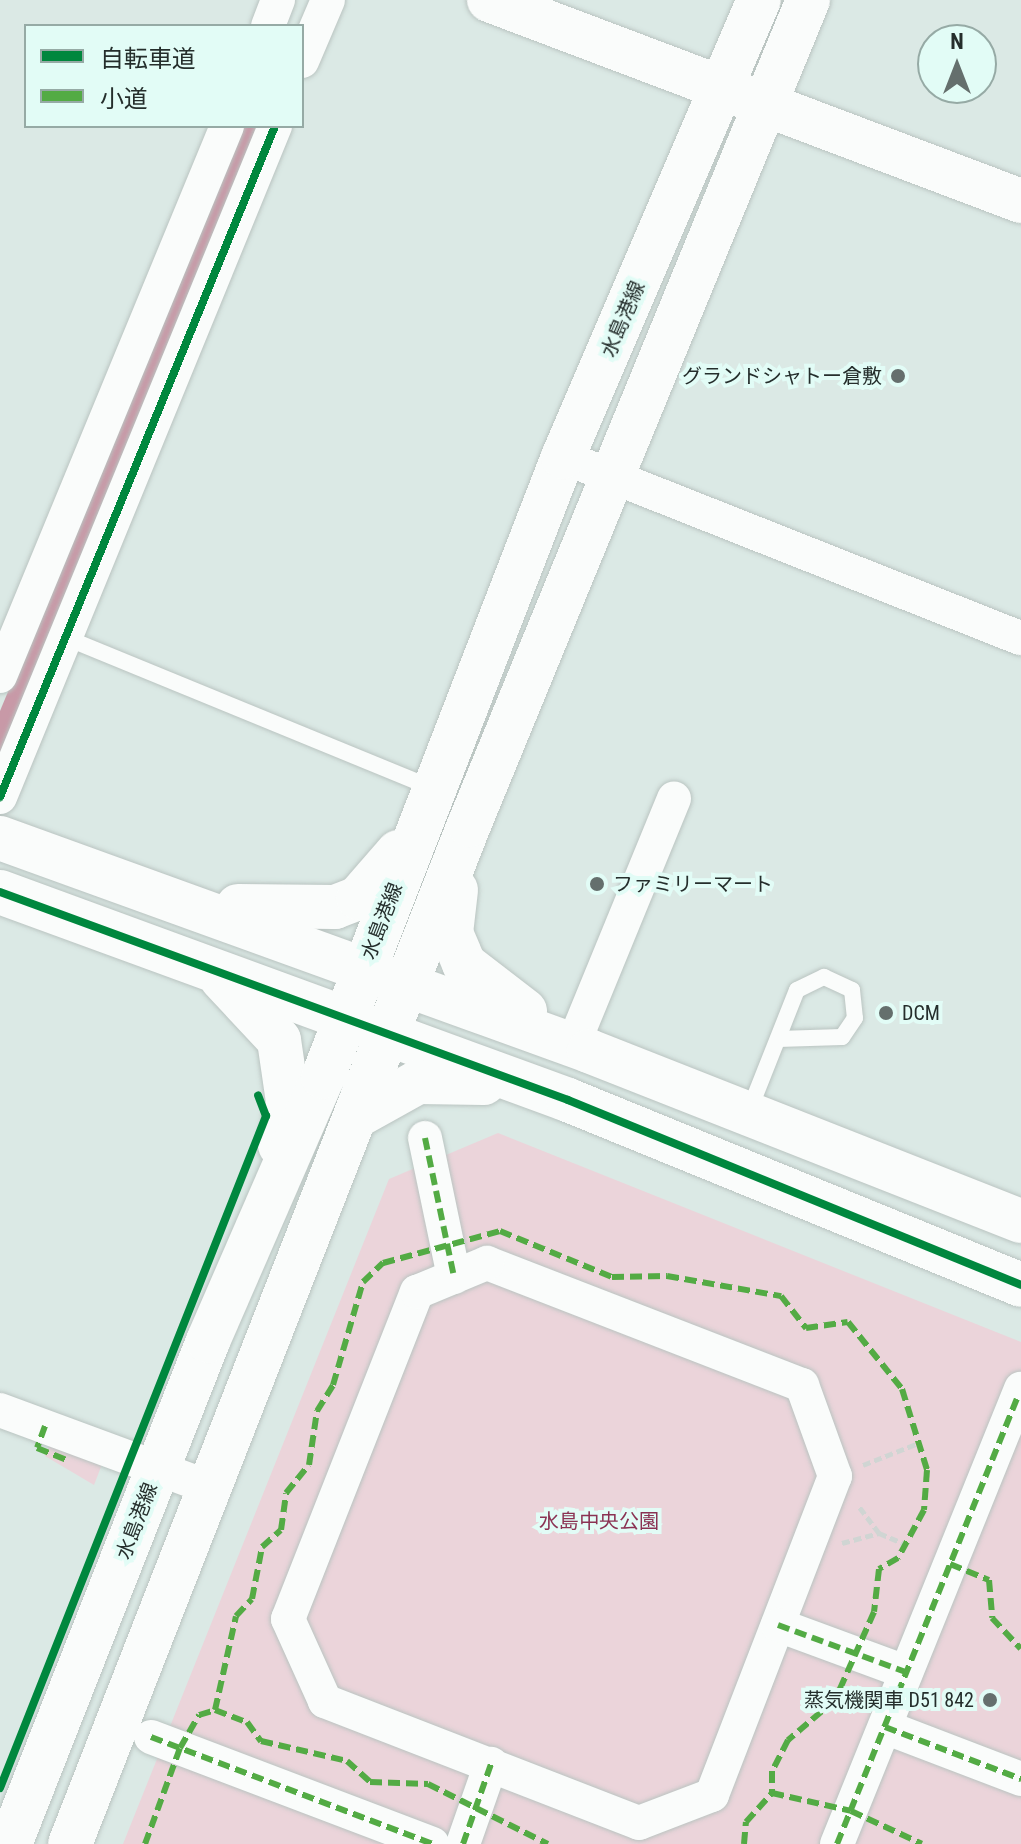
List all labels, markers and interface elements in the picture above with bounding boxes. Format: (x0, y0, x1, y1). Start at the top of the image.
legend (24, 24, 304, 128)
north arrow (917, 24, 997, 104)
text: N (950, 29, 964, 54)
text: 自転車道 (100, 45, 196, 73)
text: 小道 (100, 85, 148, 113)
street label: 水島港線 (596, 277, 650, 361)
place label: グランドシャトー倉敷 (682, 364, 882, 388)
marker: グランドシャトー倉敷 (889, 367, 907, 385)
place label: ファミリーマート (613, 872, 773, 896)
marker: ファミリーマート (588, 875, 606, 893)
street label: 水島港線 (356, 879, 408, 963)
place label: DCM (902, 1001, 940, 1025)
marker: DCM (877, 1004, 895, 1022)
street label: 水島港線 (111, 1479, 163, 1563)
park label: 水島中央公園 (539, 1509, 659, 1533)
place label: 蒸気機関車 D51 842 (804, 1688, 974, 1712)
marker: 蒸気機関車 D51 842 (981, 1691, 999, 1709)

